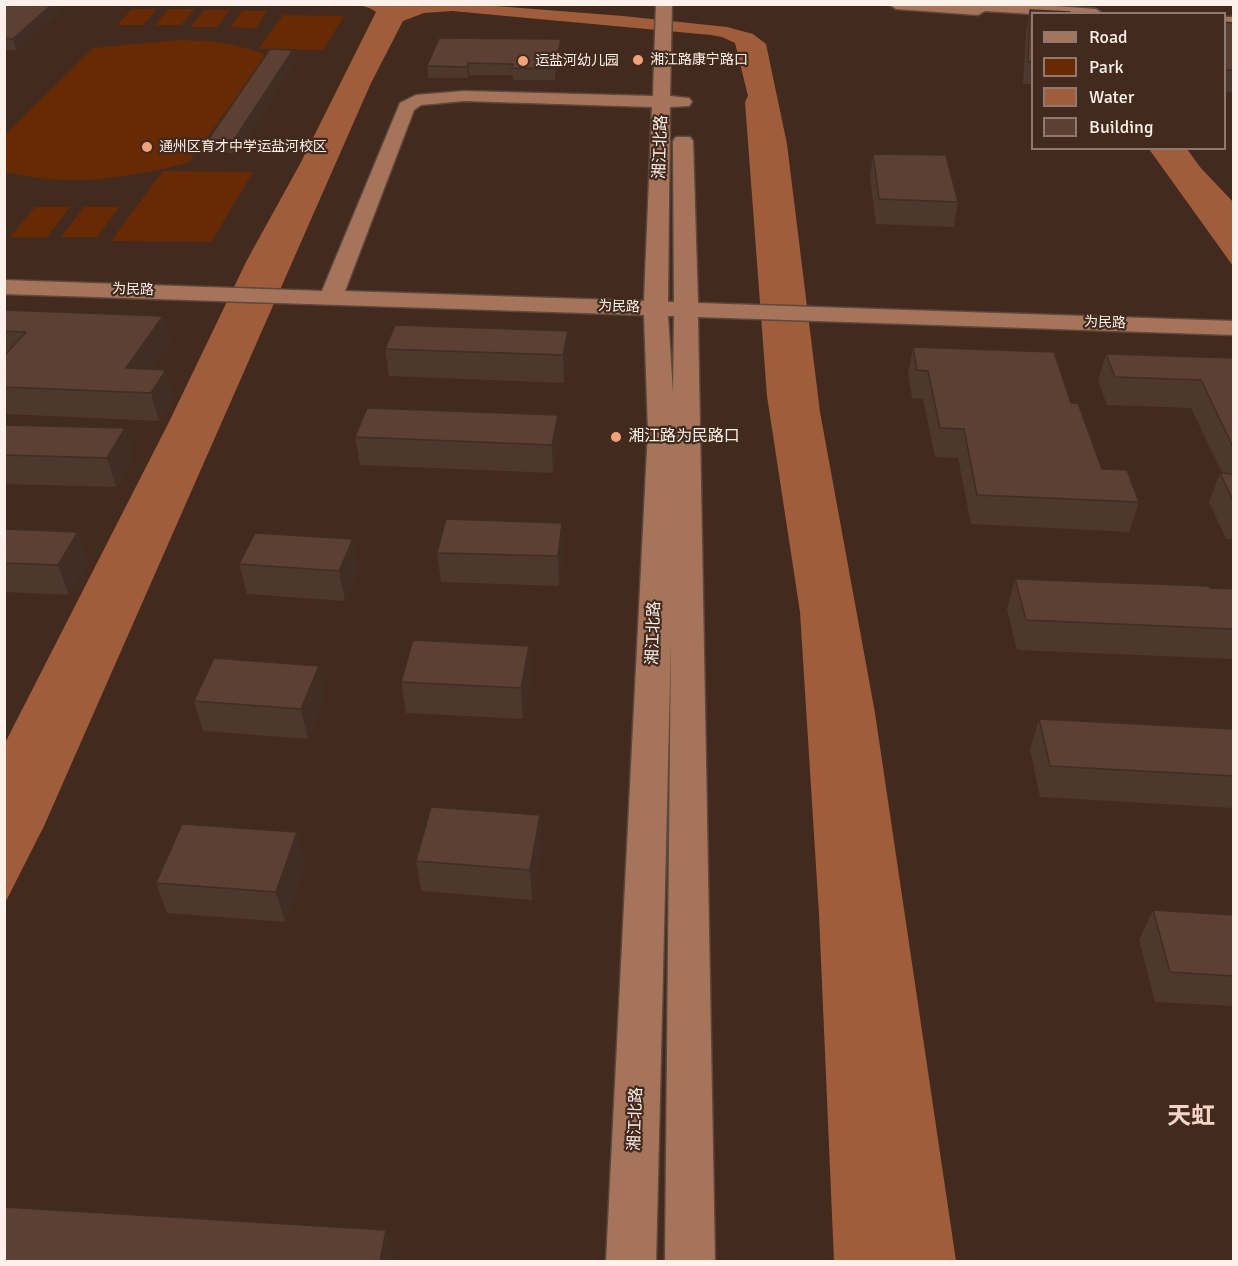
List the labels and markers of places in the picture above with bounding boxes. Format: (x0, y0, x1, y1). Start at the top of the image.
place label: 湘江路康宁路口 (650, 52, 748, 68)
place label: 运盐河幼儿园 (535, 53, 619, 69)
marker: 湘江路康宁路口 (631, 53, 645, 67)
marker: 运盐河幼儿园 (516, 54, 530, 68)
place label: 通州区育才中学运盐河校区 (159, 139, 327, 155)
marker: 通州区育才中学运盐河校区 (140, 140, 154, 154)
place label: 湘江路为民路口 (628, 427, 740, 447)
marker: 湘江路为民路口 (609, 430, 623, 444)

